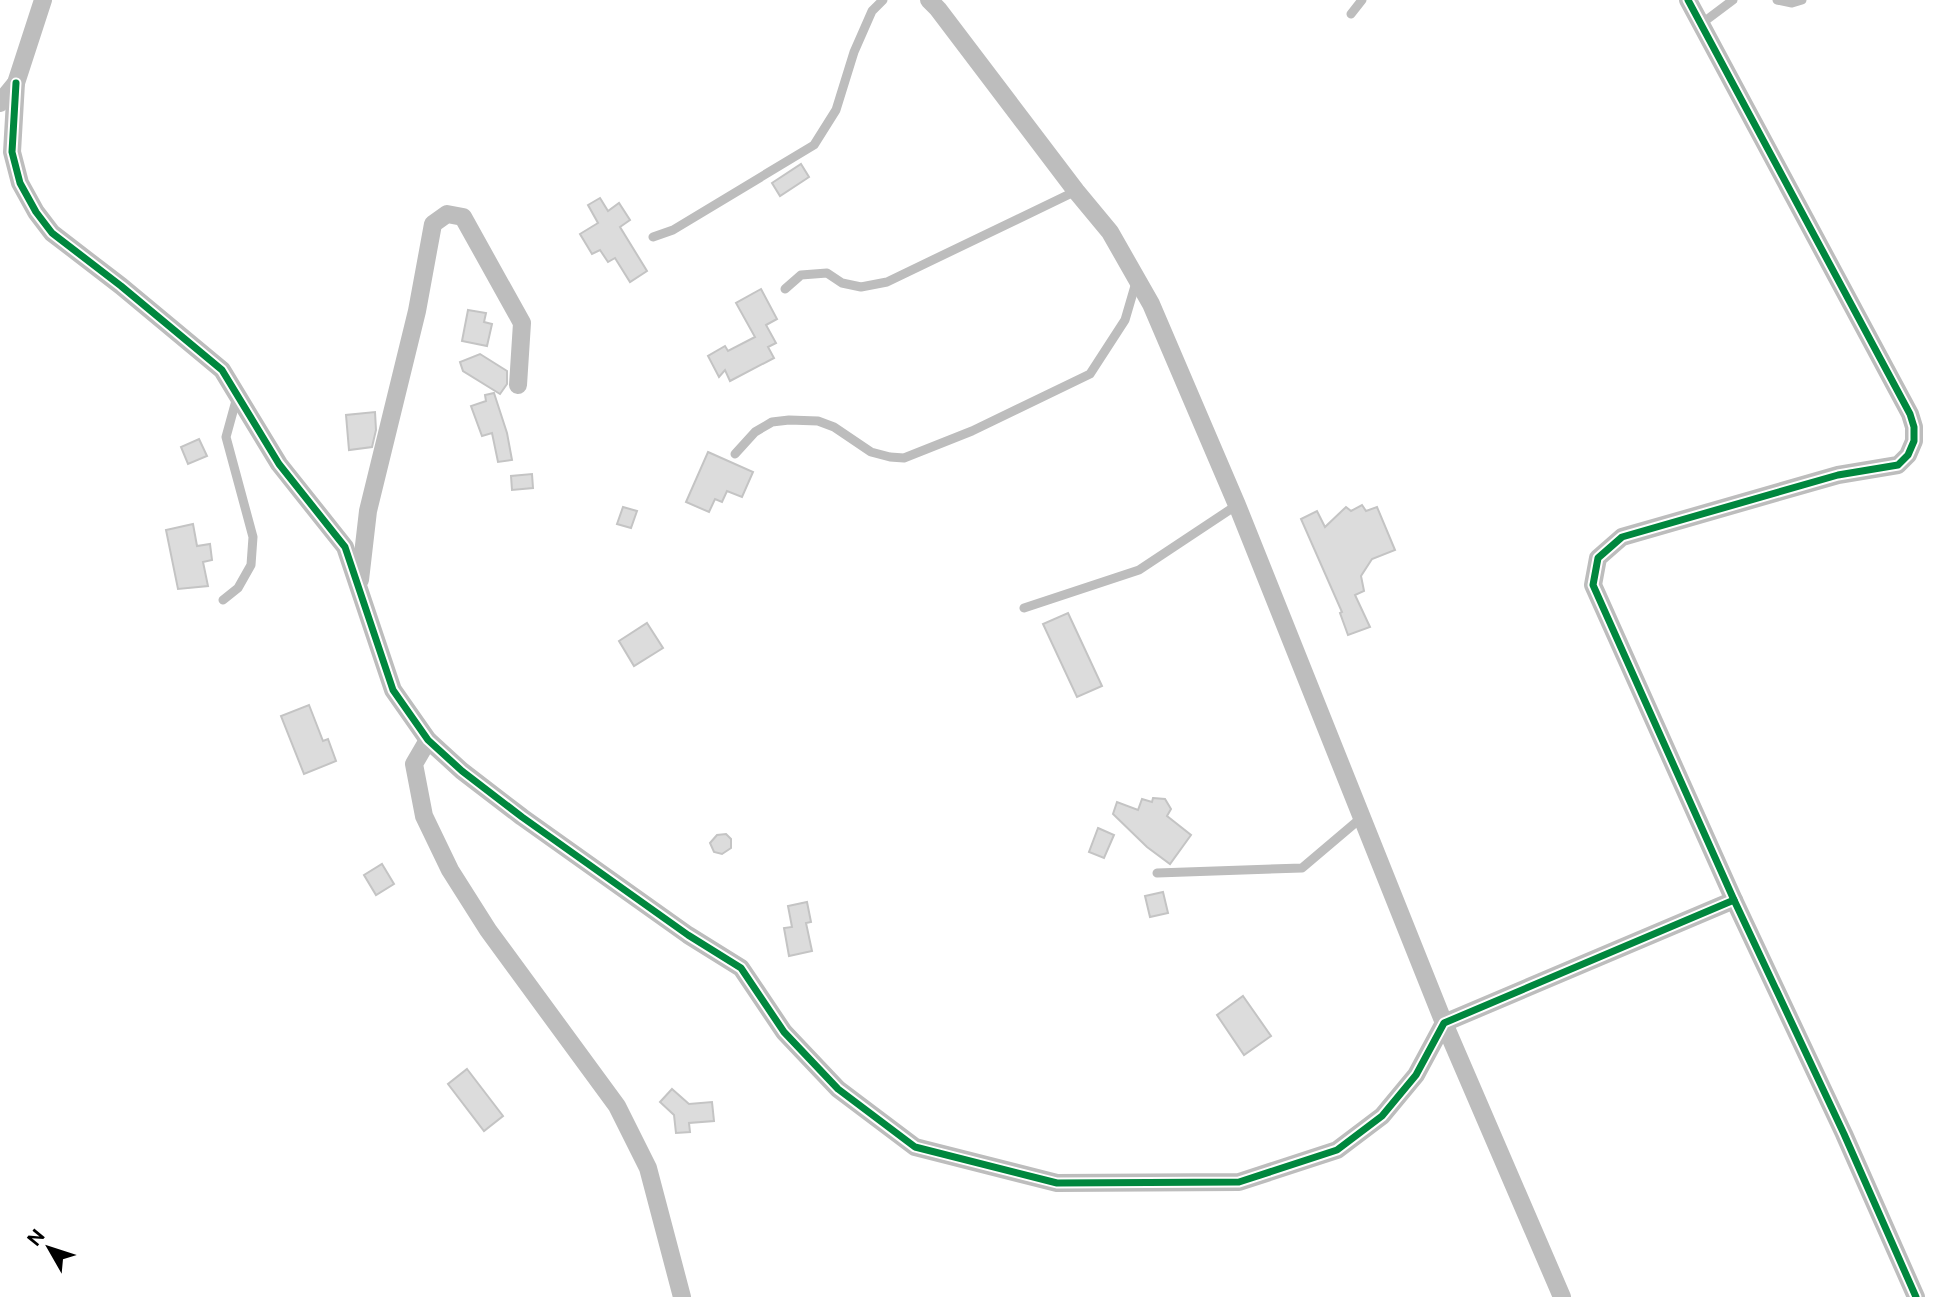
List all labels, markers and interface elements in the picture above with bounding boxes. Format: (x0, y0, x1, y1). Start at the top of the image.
north arrow (14, 1213, 84, 1283)
text: N (23, 1225, 49, 1250)

